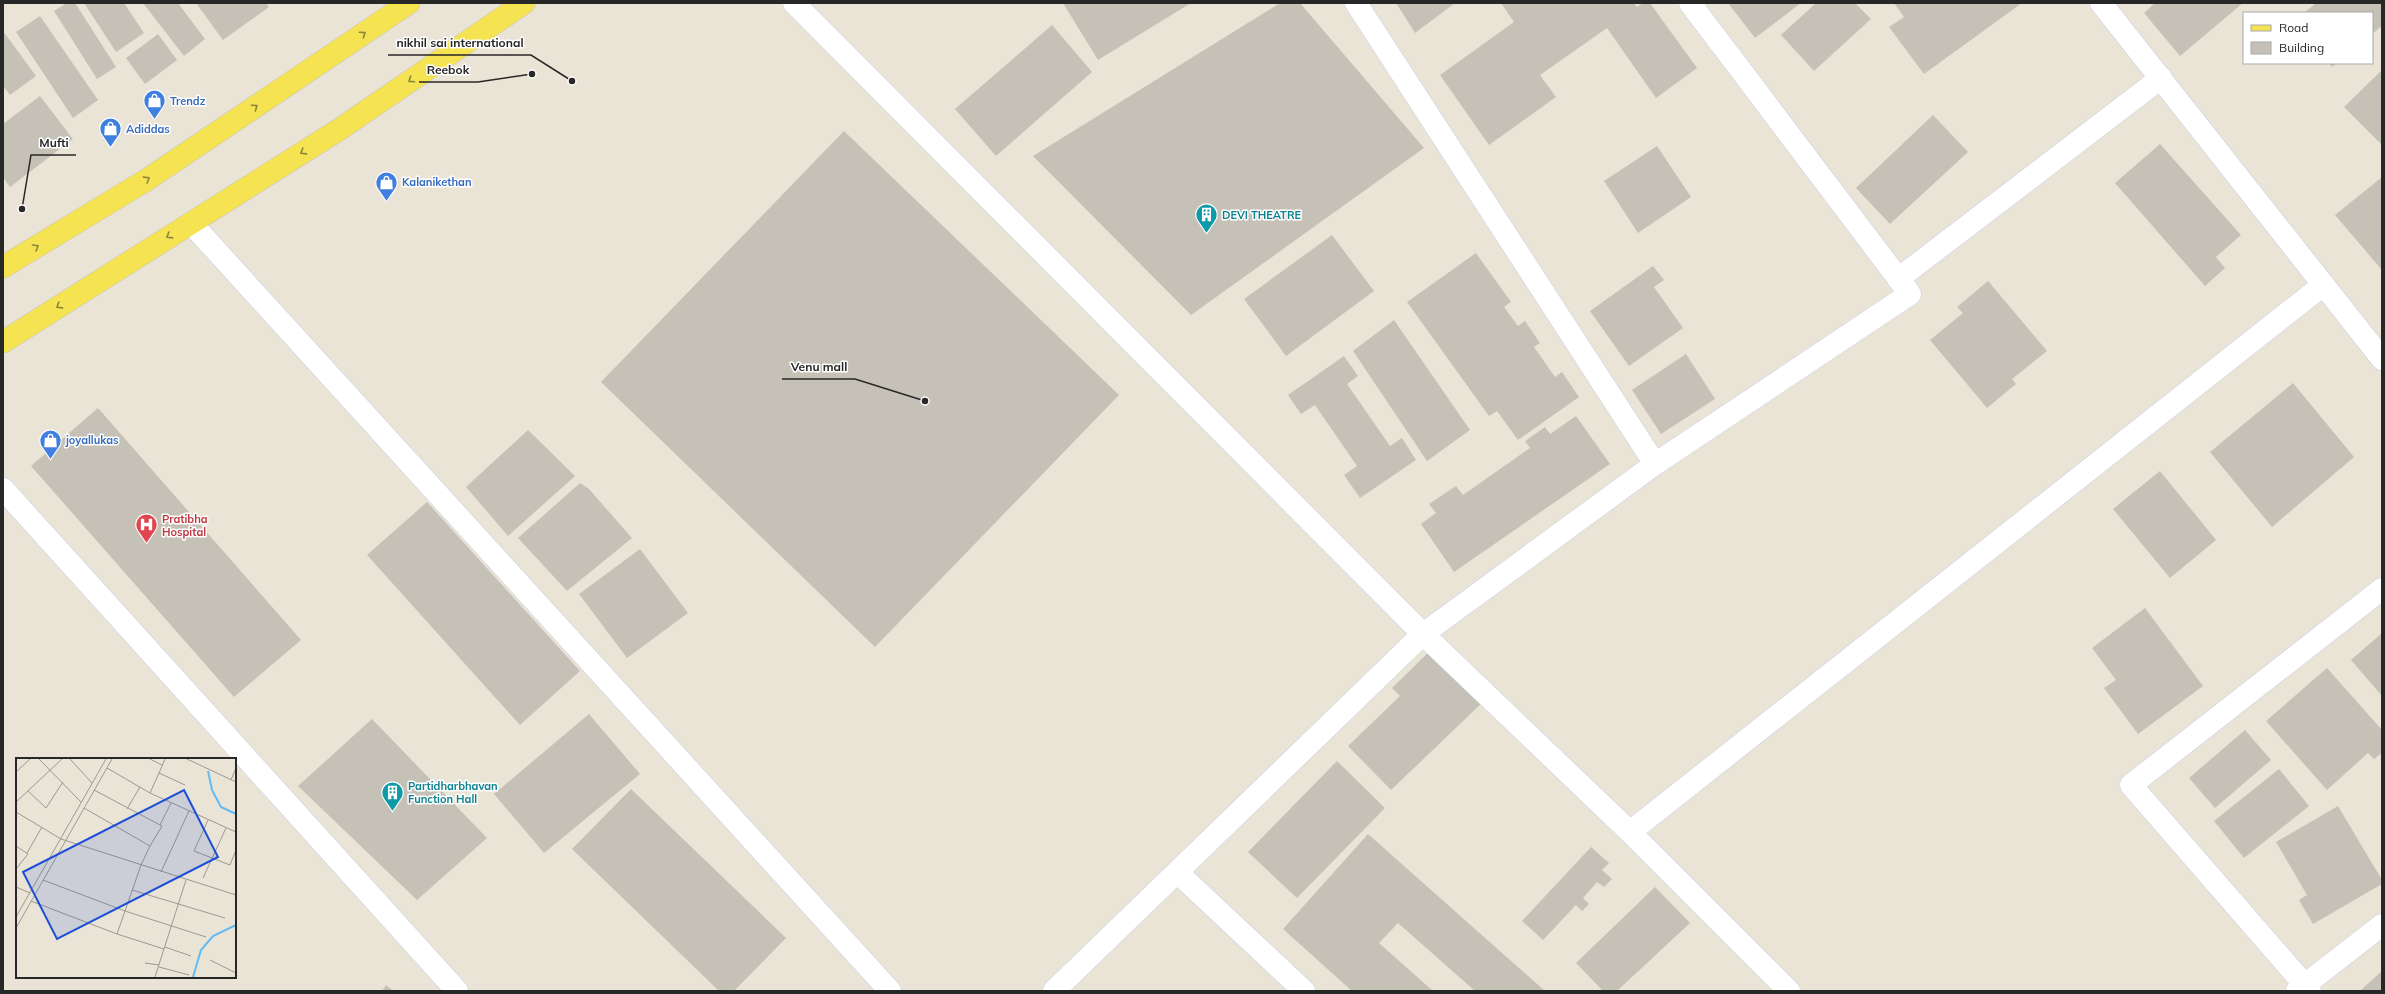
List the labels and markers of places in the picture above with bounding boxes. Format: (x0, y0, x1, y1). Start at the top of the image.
callout: nikhil sai international (388, 31, 531, 55)
callout: Reebok (419, 58, 478, 82)
shop icon: Trendz (142, 88, 168, 121)
place label: Trendz (170, 94, 206, 108)
shop icon: Adiddas (98, 116, 124, 149)
place label: Adiddas (126, 122, 170, 136)
callout: Mufti (31, 131, 76, 155)
shop icon: Kalanikethan (374, 169, 400, 202)
place label: Kalanikethan (402, 175, 472, 189)
building icon: DEVI THEATRE (1194, 202, 1220, 235)
place label: DEVI THEATRE (1222, 208, 1302, 222)
callout: Venu mall (782, 355, 855, 379)
shop icon: joyallukas (38, 427, 64, 460)
place label: joyallukas (65, 433, 119, 447)
hospital icon: Pratibha Hospital (133, 512, 159, 545)
place label: Pratibha Hospital (162, 512, 208, 539)
building icon: Partidharbhavan Function Hall (380, 779, 406, 812)
place label: Partidharbhavan Function Hall (408, 779, 498, 806)

